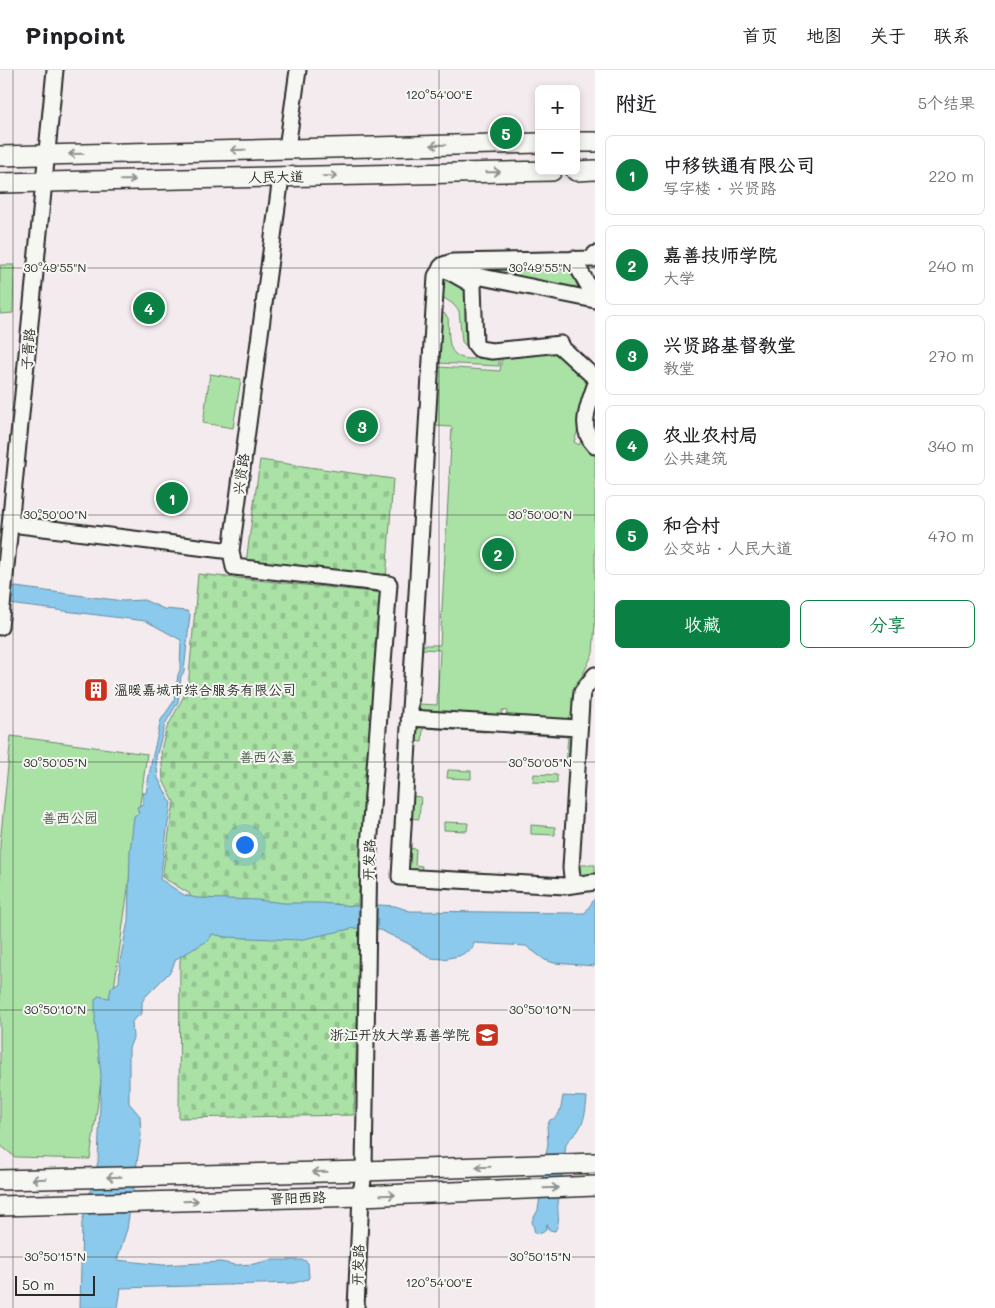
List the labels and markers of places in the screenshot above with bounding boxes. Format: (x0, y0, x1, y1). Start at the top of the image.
pin: 5 (490, 114, 522, 152)
pin: 4 (133, 289, 165, 327)
pin: 3 (346, 407, 378, 445)
pin: 1 (156, 479, 188, 517)
pin: 2 (482, 535, 514, 573)
building icon: 温暖嘉城市综合服务有限公司 (83, 677, 109, 703)
place label: 温暖嘉城市综合服务有限公司 (114, 680, 296, 699)
school or university icon: 浙江开放大学嘉善学院 (474, 1022, 500, 1048)
place label: 浙江开放大学嘉善学院 (330, 1025, 470, 1044)

